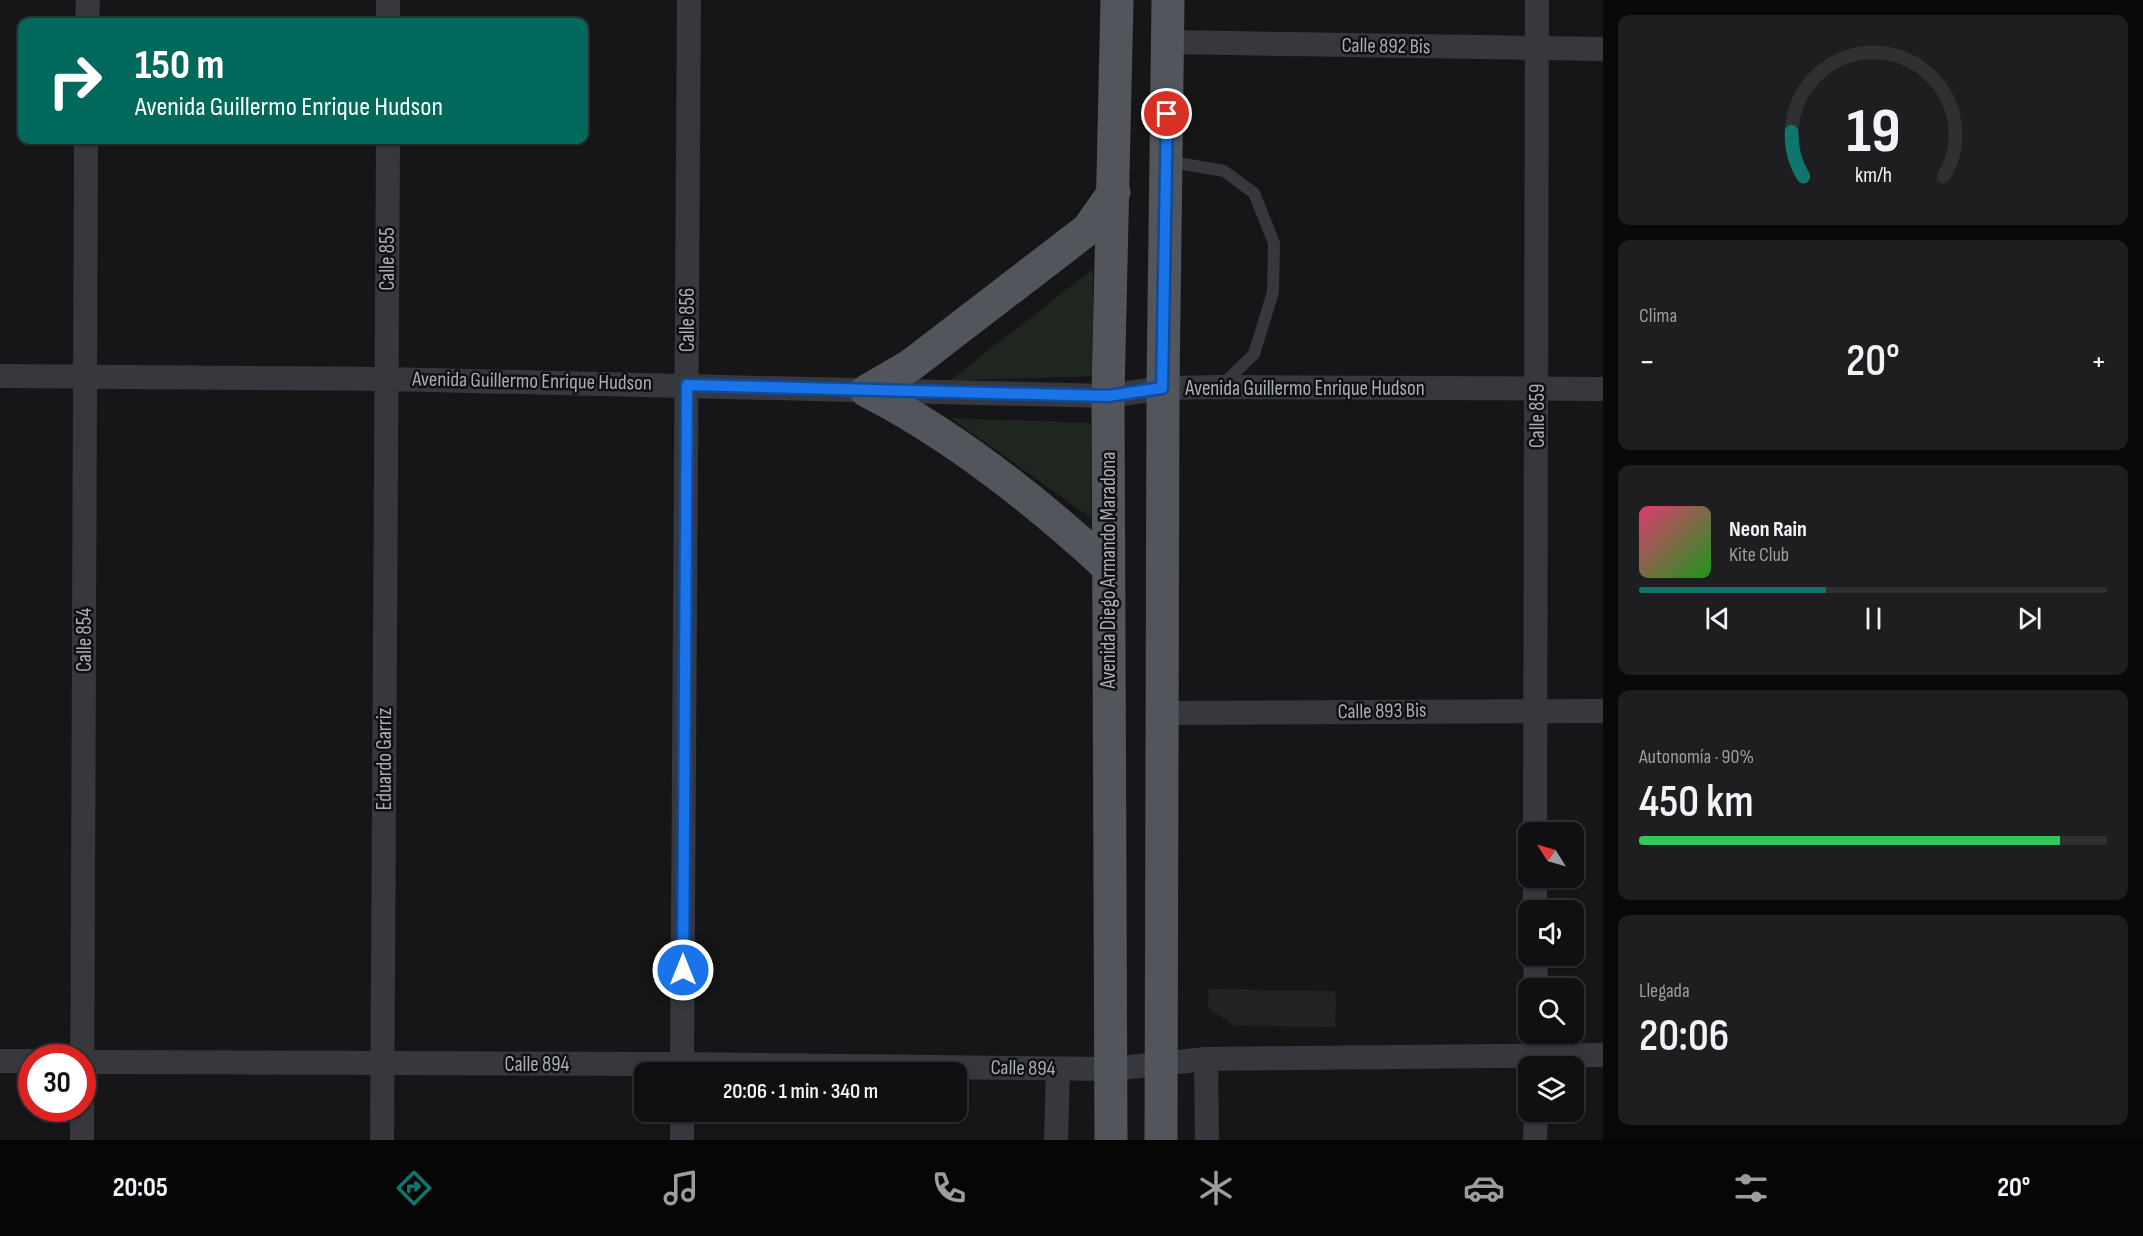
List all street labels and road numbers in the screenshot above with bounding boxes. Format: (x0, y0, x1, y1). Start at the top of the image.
street label: Calle 892 Bis (1341, 33, 1431, 59)
street label: Calle 855 (375, 227, 400, 291)
street label: Calle 856 (675, 288, 700, 352)
street label: Avenida Guillermo Enrique Hudson (411, 366, 652, 396)
street label: Avenida Guillermo Enrique Hudson (1184, 376, 1425, 401)
street label: Calle 859 (1525, 384, 1550, 448)
street label: Avenida Diego Armando Maradona (1096, 452, 1121, 689)
street label: Calle 854 (72, 608, 97, 672)
street label: Calle 893 Bis (1337, 698, 1427, 724)
street label: Eduardo Garriz (372, 707, 397, 810)
street label: Calle 894 (505, 1052, 570, 1077)
street label: Calle 894 (990, 1055, 1056, 1081)

